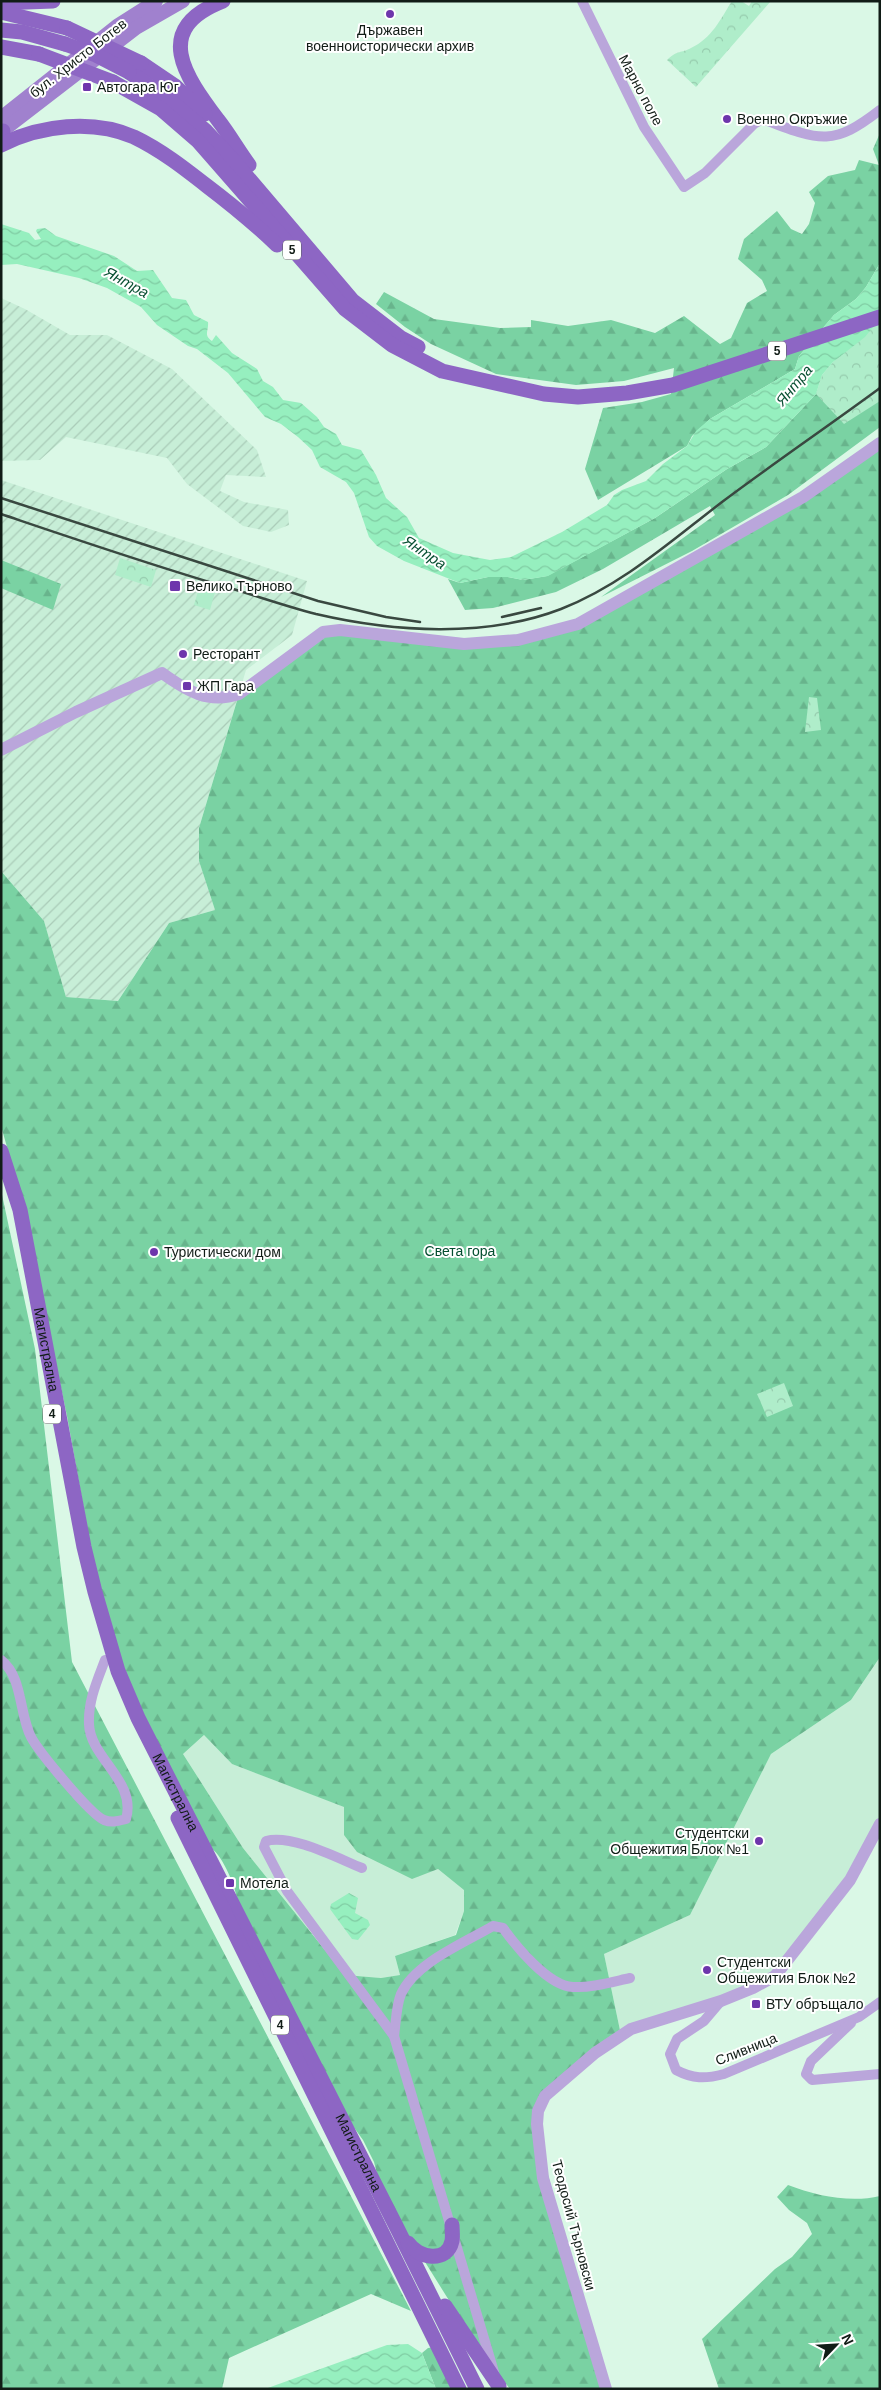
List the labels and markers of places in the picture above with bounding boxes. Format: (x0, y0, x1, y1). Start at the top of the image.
marker: Държавен военноисторически архив (384, 8, 396, 20)
place label: Държавен военноисторически архив (306, 22, 474, 54)
place label: Автогара Юг (97, 79, 179, 95)
marker: Автогара Юг (81, 81, 93, 93)
place label: Военно Окръжие (737, 111, 848, 127)
marker: Военно Окръжие (721, 113, 733, 125)
place label: Велико Търново (186, 578, 292, 594)
marker: Велико Търново (168, 579, 182, 593)
place label: Ресторант (193, 646, 261, 662)
marker: Ресторант (177, 648, 189, 660)
place label: ЖП Гара (197, 678, 254, 694)
marker: ЖП Гара (181, 680, 193, 692)
place label: Туристически дом (164, 1244, 281, 1260)
marker: Туристически дом (148, 1246, 160, 1258)
place label: Студентски Общежития Блок №1 (610, 1825, 749, 1857)
marker: Студентски Общежития Блок №1 (753, 1835, 765, 1847)
place label: Мотела (240, 1875, 289, 1891)
marker: Мотела (224, 1877, 236, 1889)
place label: Студентски Общежития Блок №2 (717, 1954, 856, 1986)
marker: Студентски Общежития Блок №2 (701, 1964, 713, 1976)
place label: ВТУ обръщало (766, 1996, 864, 2012)
marker: ВТУ обръщало (750, 1998, 762, 2010)

